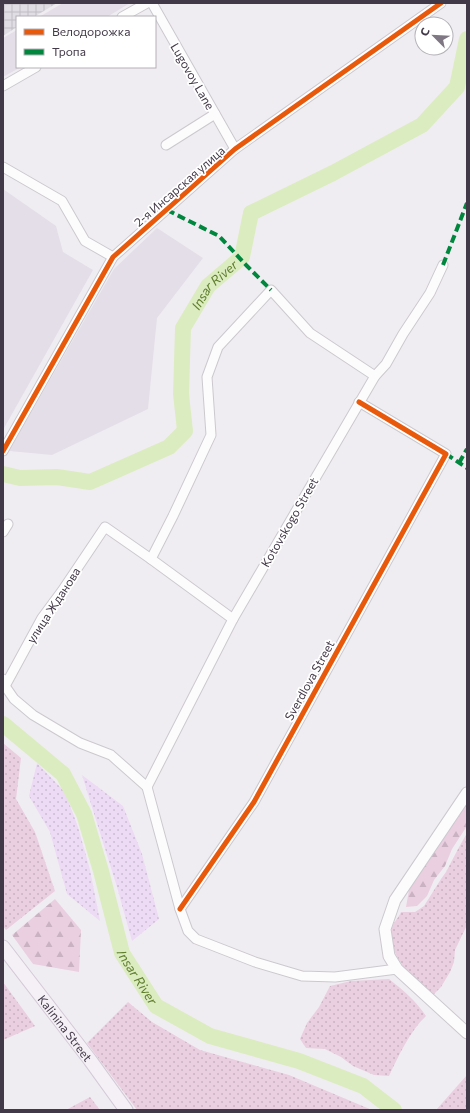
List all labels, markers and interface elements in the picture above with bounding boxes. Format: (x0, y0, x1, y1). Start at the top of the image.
legend (16, 16, 156, 68)
north arrow (414, 16, 454, 56)
text: Велодорожка (52, 24, 130, 38)
text: С (417, 25, 432, 38)
street label: Lugovoy Lane (168, 40, 218, 112)
text: Тропа (52, 44, 86, 58)
street label: 2-я Инсарская улица (131, 143, 227, 229)
water label: Insar River (188, 256, 241, 313)
street label: Kotovskogo Street (258, 475, 320, 569)
street label: улица Жданова (23, 565, 83, 645)
street label: Sverdlova Street (281, 638, 337, 722)
water label: Insar River (114, 949, 161, 1008)
street label: Kalinina Street (35, 992, 95, 1064)

